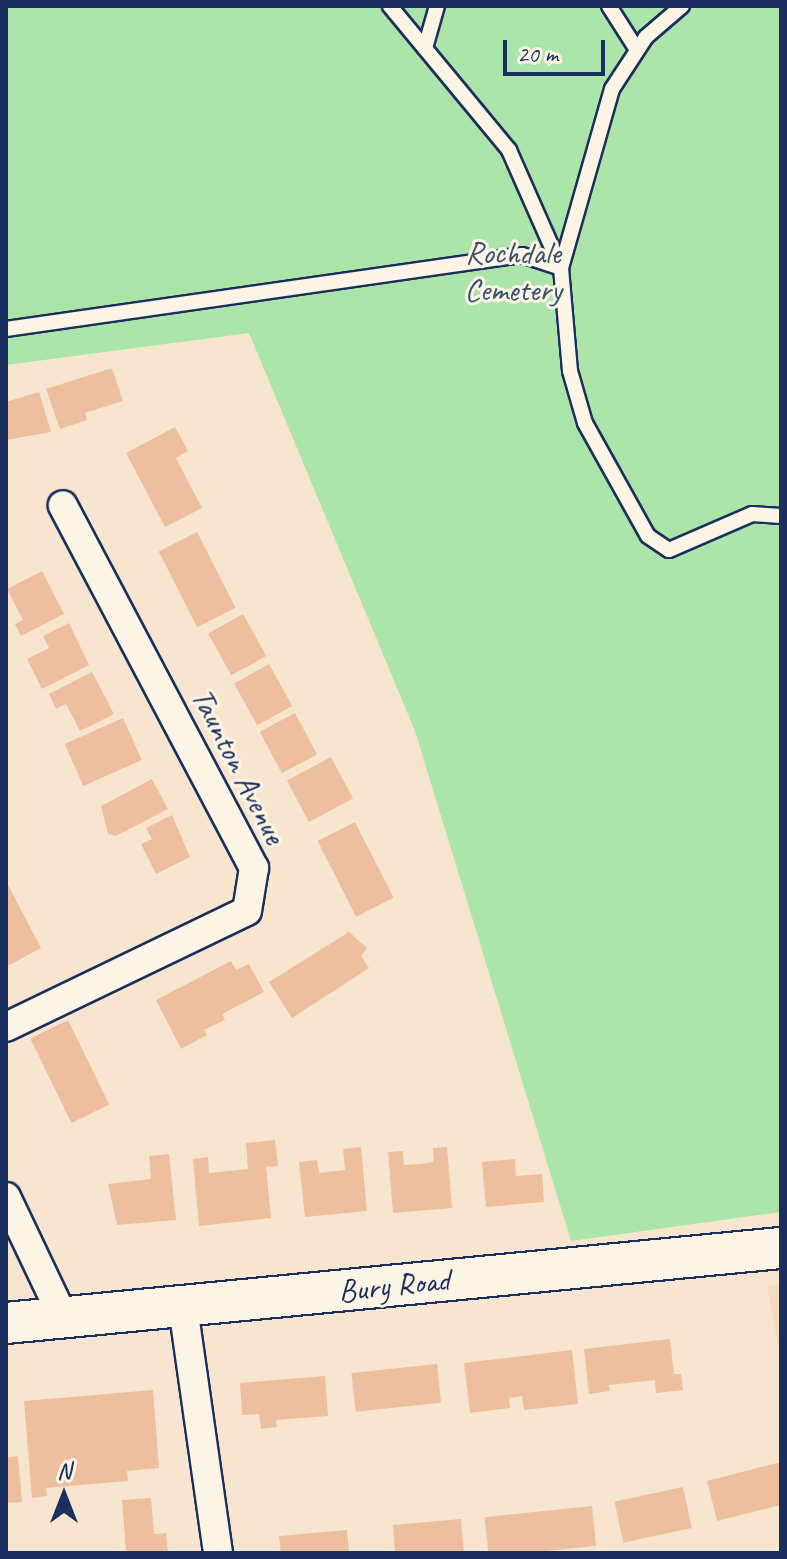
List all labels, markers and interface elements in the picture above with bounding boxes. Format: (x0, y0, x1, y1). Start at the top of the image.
scale bar (507, 24, 609, 74)
text: 20 m (517, 39, 558, 69)
park label: Rochdale Cemetery (464, 235, 562, 310)
street label: Taunton Avenue (182, 682, 294, 850)
street label: Bury Road (336, 1261, 452, 1311)
north arrow (24, 1455, 104, 1535)
text: N (57, 1457, 71, 1485)

